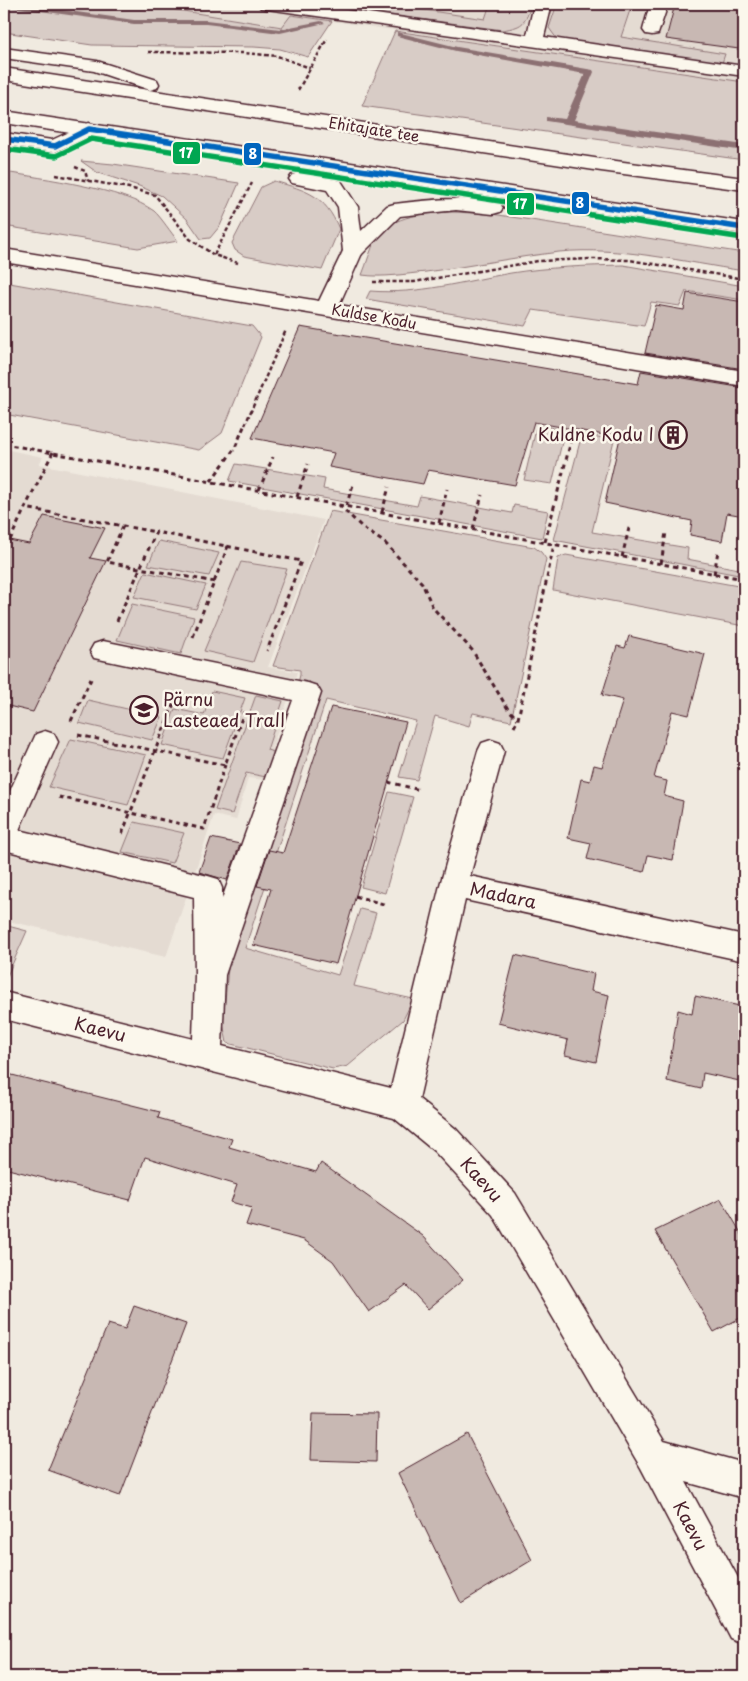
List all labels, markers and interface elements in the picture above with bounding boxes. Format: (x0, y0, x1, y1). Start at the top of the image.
street label: Ehitajate tee (327, 110, 421, 147)
line badge: 17 (172, 141, 201, 165)
text: 17 (179, 142, 194, 163)
line badge: 8 (243, 142, 262, 166)
text: 8 (249, 143, 258, 164)
line badge: 8 (571, 191, 590, 215)
line badge: 17 (506, 192, 535, 216)
text: 8 (576, 192, 585, 213)
text: 17 (513, 193, 528, 214)
street label: Kuldse Kodu (330, 297, 419, 334)
place label: Kuldne Kodu I (538, 420, 654, 447)
building icon: Kuldne Kodu I (658, 420, 688, 450)
place label: Pärnu Lasteaed Trall (163, 685, 285, 733)
school or university icon: Pärnu Lasteaed Trall (129, 695, 159, 725)
street label: Madara (467, 874, 540, 915)
street label: Kaevu (72, 1009, 129, 1048)
street label: Kaevu (454, 1150, 510, 1208)
street label: Kaevu (667, 1496, 716, 1555)

